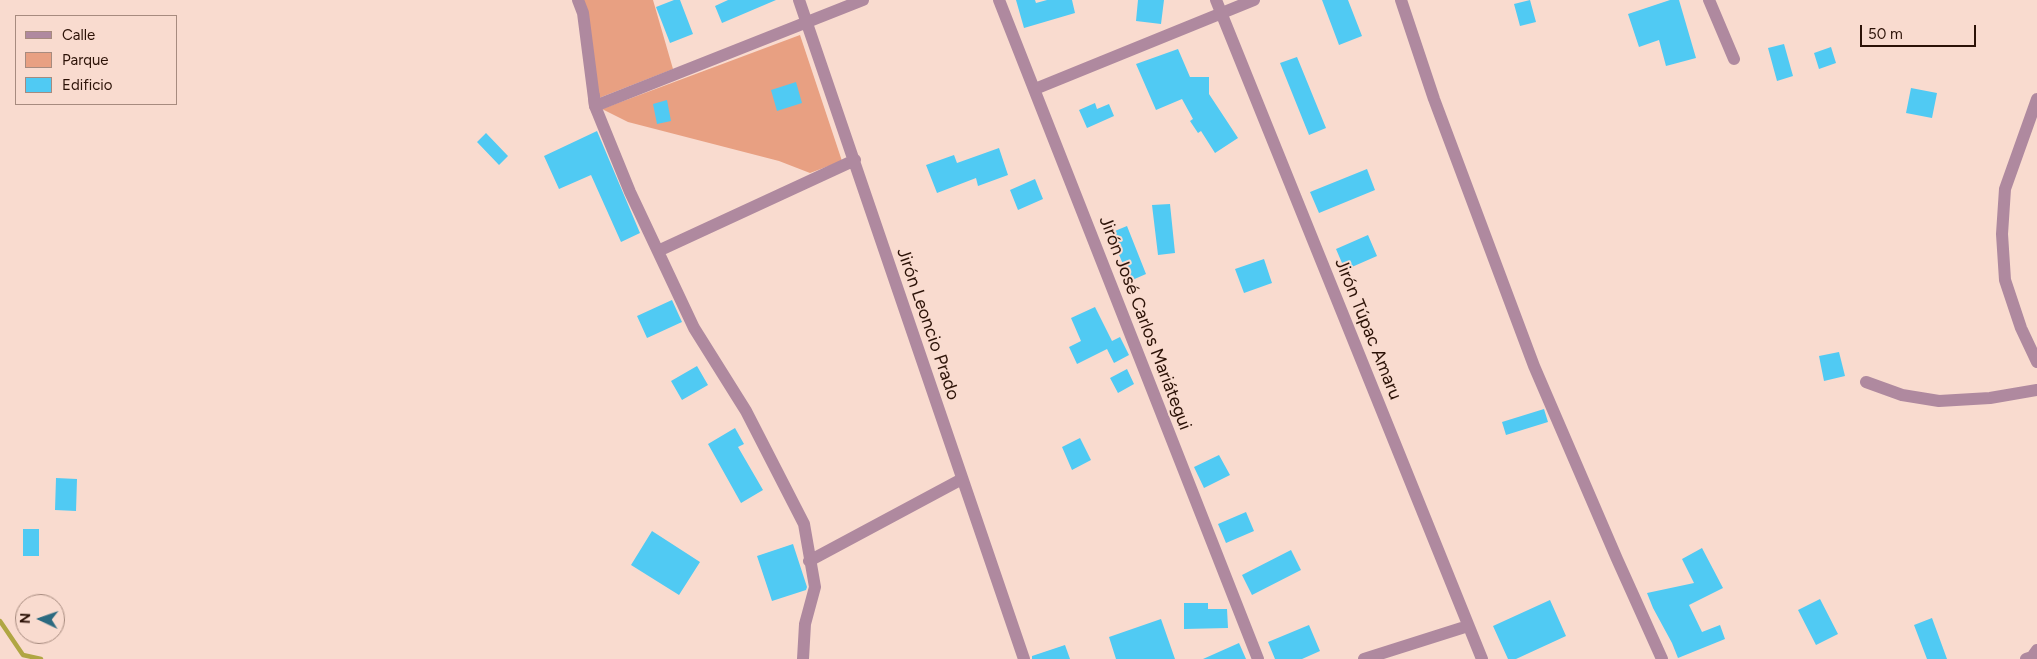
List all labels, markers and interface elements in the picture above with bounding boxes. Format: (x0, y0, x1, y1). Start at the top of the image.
legend (15, 15, 178, 105)
scale bar (1862, 15, 1978, 47)
text: 50 m (1868, 25, 1903, 43)
text: Calle (62, 26, 95, 44)
text: Parque (62, 51, 109, 69)
text: Edificio (62, 76, 112, 94)
street label: Jirón José Carlos Mariátegui (1094, 213, 1196, 433)
street label: Jirón Leoncio Prado (892, 245, 964, 403)
street label: Jirón Túpac Amaru (1330, 255, 1406, 403)
north arrow (15, 594, 65, 644)
text: N (17, 612, 34, 624)

